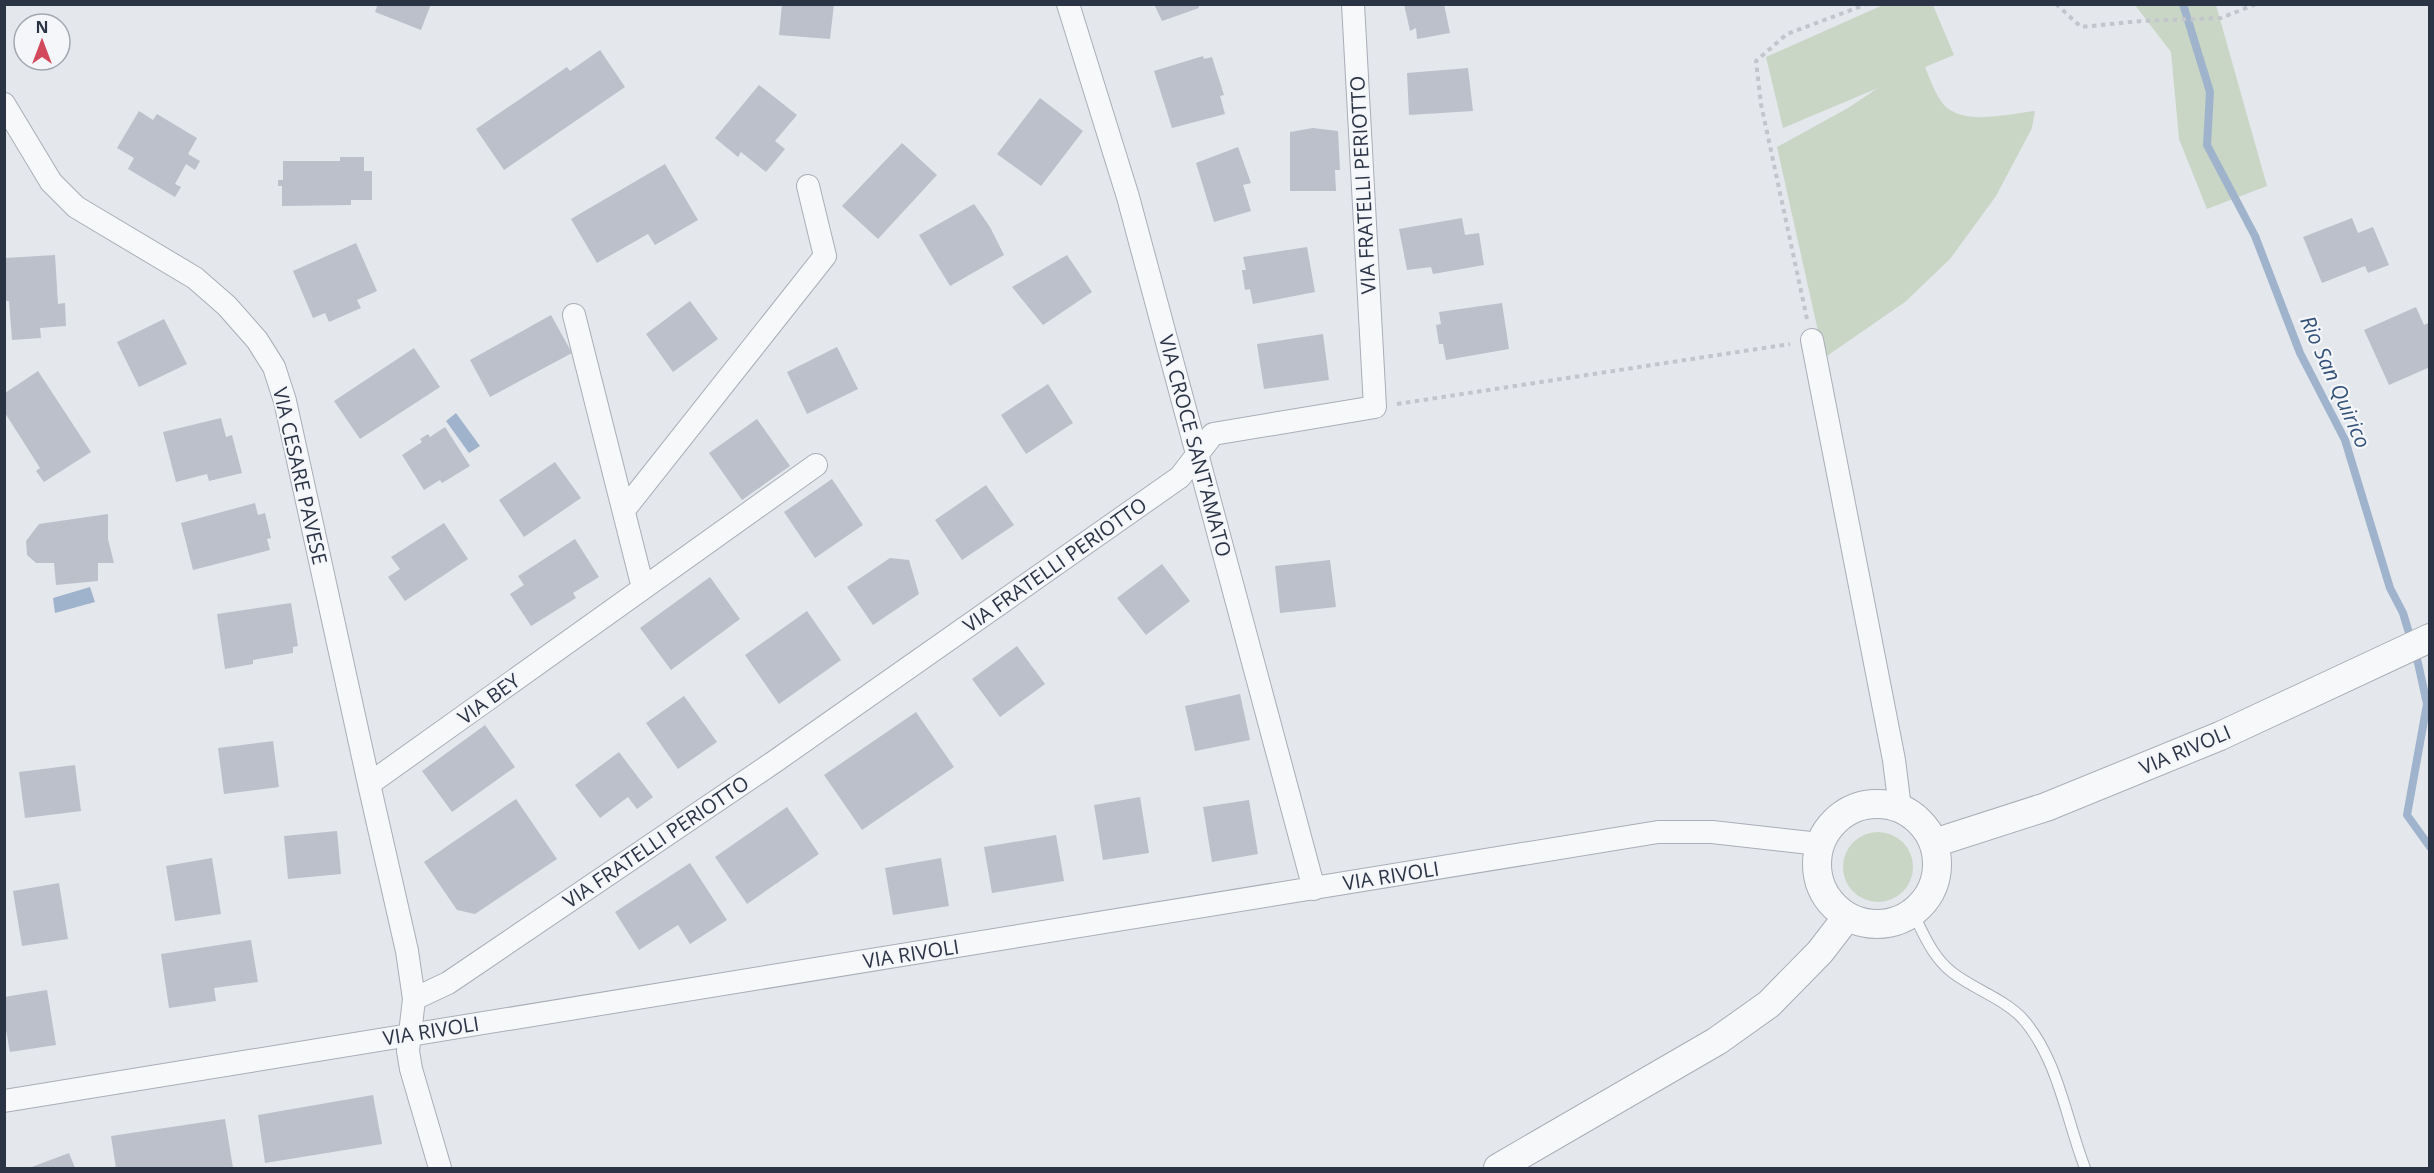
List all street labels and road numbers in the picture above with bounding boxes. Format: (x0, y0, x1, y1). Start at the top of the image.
street label: VIA FRATELLI PERIOTTO (1343, 75, 1382, 295)
street label: VIA CROCE SANT'AMATO (1153, 332, 1238, 560)
street label: VIA CESARE PAVESE (267, 385, 334, 567)
street label: VIA FRATELLI PERIOTTO (957, 491, 1152, 638)
street label: VIA BEY (452, 666, 526, 730)
street label: VIA RIVOLI (2135, 718, 2235, 781)
street label: VIA FRATELLI PERIOTTO (558, 769, 754, 914)
street label: VIA RIVOLI (1341, 855, 1441, 896)
street label: VIA RIVOLI (861, 933, 961, 974)
street label: VIA RIVOLI (381, 1010, 481, 1051)

